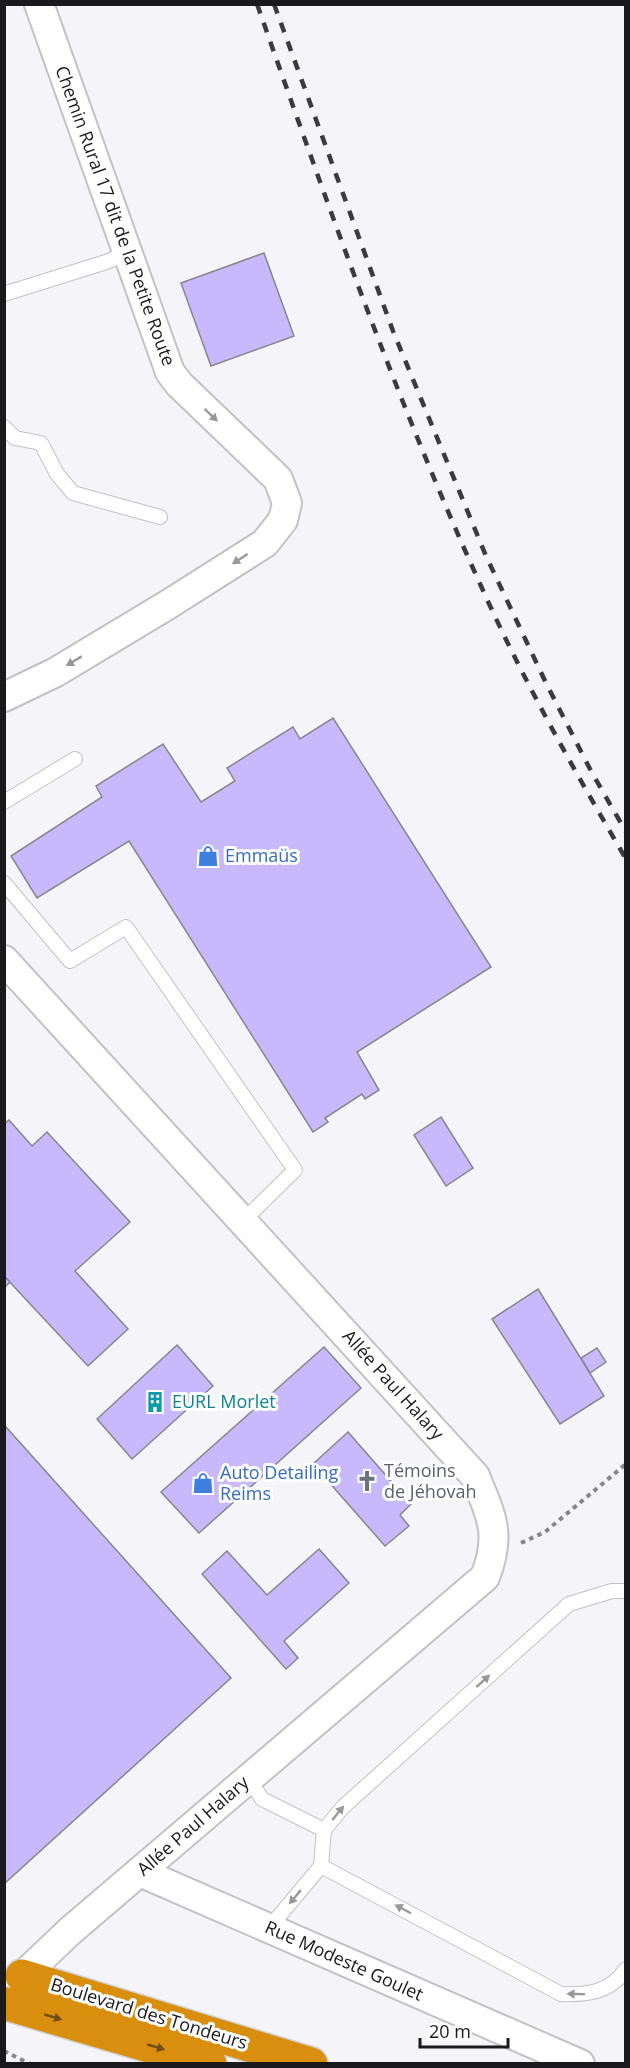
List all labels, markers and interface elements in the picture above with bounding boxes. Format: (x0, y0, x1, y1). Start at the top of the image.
street label: Chemin Rural 17 dit de la Petite Route (50, 62, 182, 369)
one-way arrow (203, 407, 217, 421)
one-way arrow (232, 553, 248, 564)
one-way arrow (66, 656, 82, 667)
place label: Emmaüs (225, 843, 298, 867)
shop icon: Emmaüs (196, 844, 220, 868)
street label: Allée Paul Halary (338, 1324, 450, 1445)
place label: EURL Morlet (172, 1389, 276, 1413)
building icon: EURL Morlet (143, 1390, 167, 1414)
place label: Témoins de Jéhovah (384, 1458, 477, 1503)
place label: Auto Detailing Reims (220, 1460, 339, 1505)
church icon: Témoins de Jéhovah (355, 1469, 379, 1493)
shop icon: Auto Detailing Reims (191, 1471, 215, 1495)
one-way arrow (475, 1674, 490, 1688)
street label: Allée Paul Halary (131, 1769, 254, 1880)
one-way arrow (332, 1805, 345, 1821)
one-way arrow (289, 1889, 302, 1904)
one-way arrow (394, 1904, 411, 1914)
street label: Rue Modeste Goulet (261, 1914, 427, 2006)
street label: Boulevard des Tondeurs (48, 1972, 251, 2054)
one-way arrow (567, 1989, 586, 1999)
scale bar (420, 2011, 508, 2049)
one-way arrow (44, 2013, 62, 2022)
text: 20 m (429, 2019, 471, 2043)
one-way arrow (147, 2043, 165, 2053)

